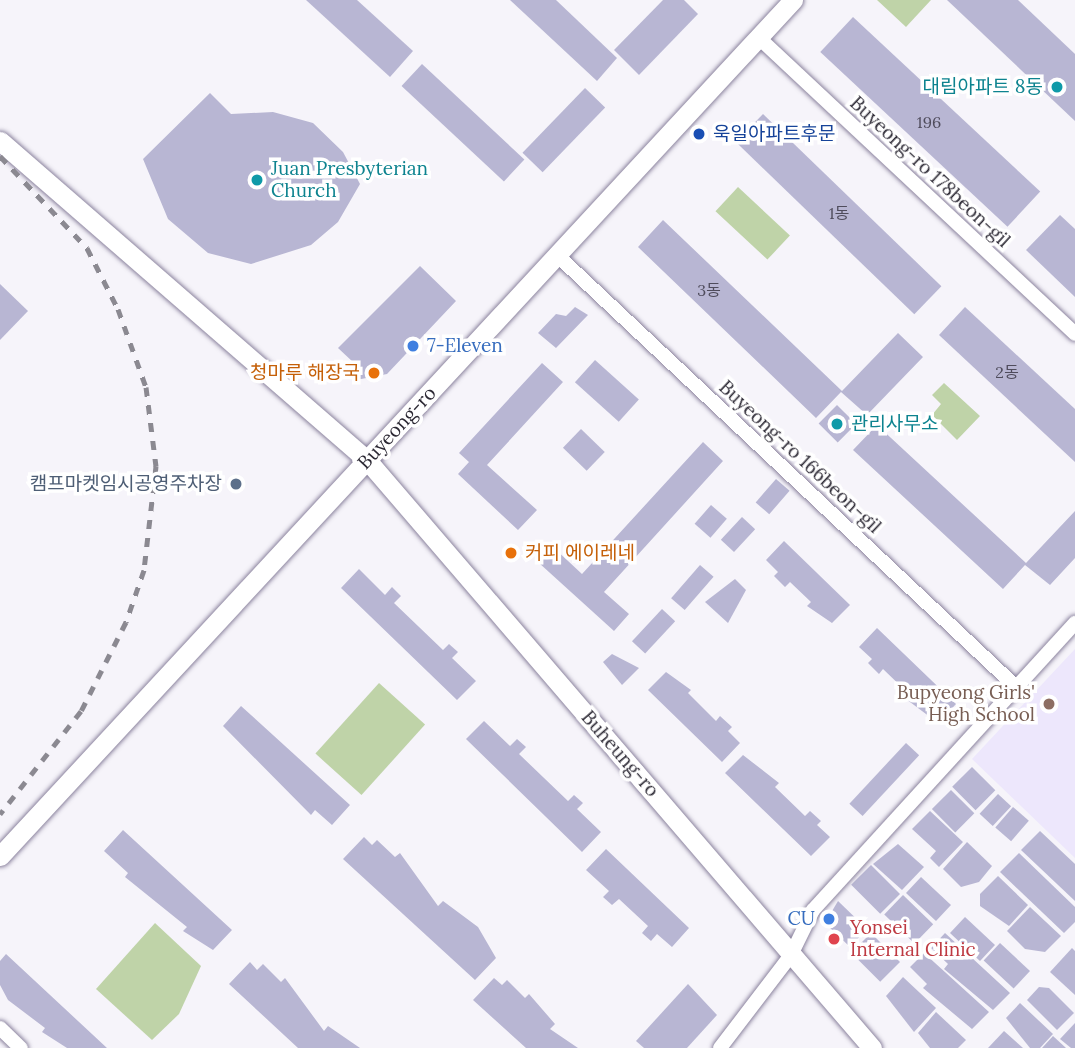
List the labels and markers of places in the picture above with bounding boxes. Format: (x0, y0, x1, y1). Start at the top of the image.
place label: 대림아파트 8동 (922, 76, 1043, 98)
marker: 대림아파트 8동 (1049, 79, 1065, 95)
place label: 욱일아파트후문 (713, 123, 835, 145)
marker: 욱일아파트후문 (691, 126, 707, 142)
place label: Juan Presbyterian Church (271, 158, 428, 202)
marker: Juan Presbyterian Church (249, 172, 265, 188)
place label: 7-Eleven (427, 335, 503, 357)
marker: 7-Eleven (405, 338, 421, 354)
place label: 청마루 해장국 (250, 362, 360, 384)
marker: 청마루 해장국 (366, 365, 382, 381)
place label: 관리사무소 (851, 413, 938, 435)
marker: 관리사무소 (829, 416, 845, 432)
place label: 캠프마켓임시공영주차장 (30, 473, 222, 495)
marker: 캠프마켓임시공영주차장 (228, 476, 244, 492)
place label: 커피 에이레네 (525, 542, 635, 564)
marker: 커피 에이레네 (503, 545, 519, 561)
place label: Bupyeong Girls' High School (897, 682, 1035, 726)
marker: Bupyeong Girls' High School (1041, 696, 1057, 712)
place label: CU (787, 908, 815, 930)
marker: CU (821, 911, 837, 927)
place label: Yonsei Internal Clinic (850, 917, 976, 961)
marker: Yonsei Internal Clinic (824, 929, 844, 949)

